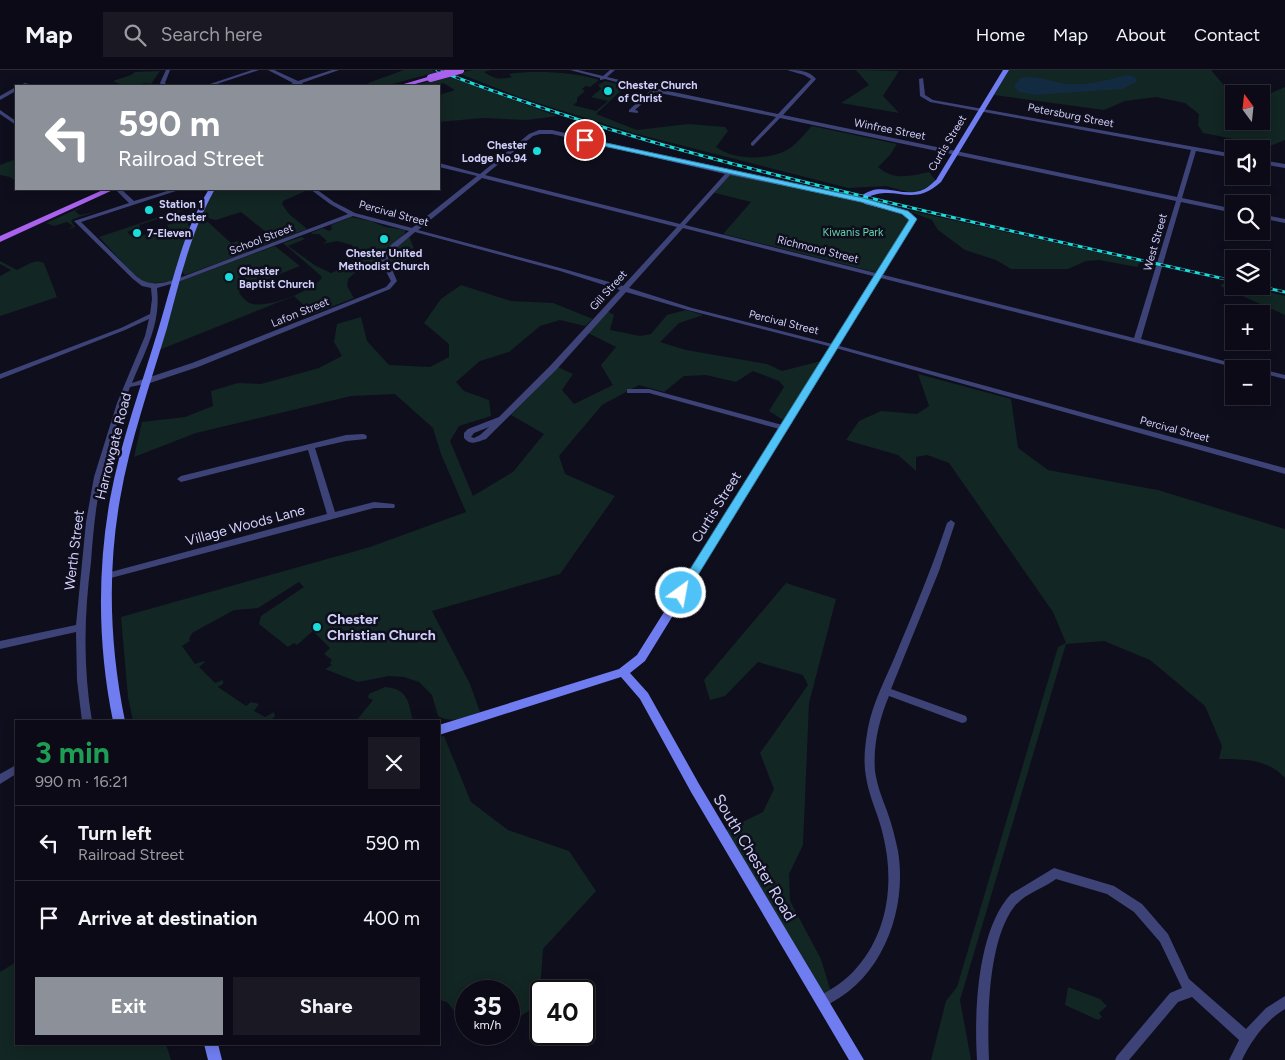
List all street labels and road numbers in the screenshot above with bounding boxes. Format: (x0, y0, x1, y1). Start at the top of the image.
street label: Petersburg Street (1027, 101, 1115, 130)
street label: Curtis Street (926, 113, 969, 174)
street label: Winfree Street (853, 116, 927, 143)
street label: Percival Street (358, 198, 430, 229)
street label: West Street (1141, 212, 1170, 272)
street label: School Street (227, 221, 295, 258)
street label: Richmond Street (776, 233, 860, 266)
street label: Gill Street (587, 268, 630, 313)
street label: Lafon Street (269, 295, 331, 330)
street label: Percival Street (748, 308, 820, 337)
street label: Harrowgate Road (92, 391, 135, 501)
street label: Percival Street (1139, 414, 1211, 445)
street label: Curtis Street (688, 469, 745, 546)
street label: Village Woods Lane (184, 501, 307, 550)
street label: Werth Street (61, 509, 88, 591)
street label: South Chester Road (709, 790, 800, 924)

